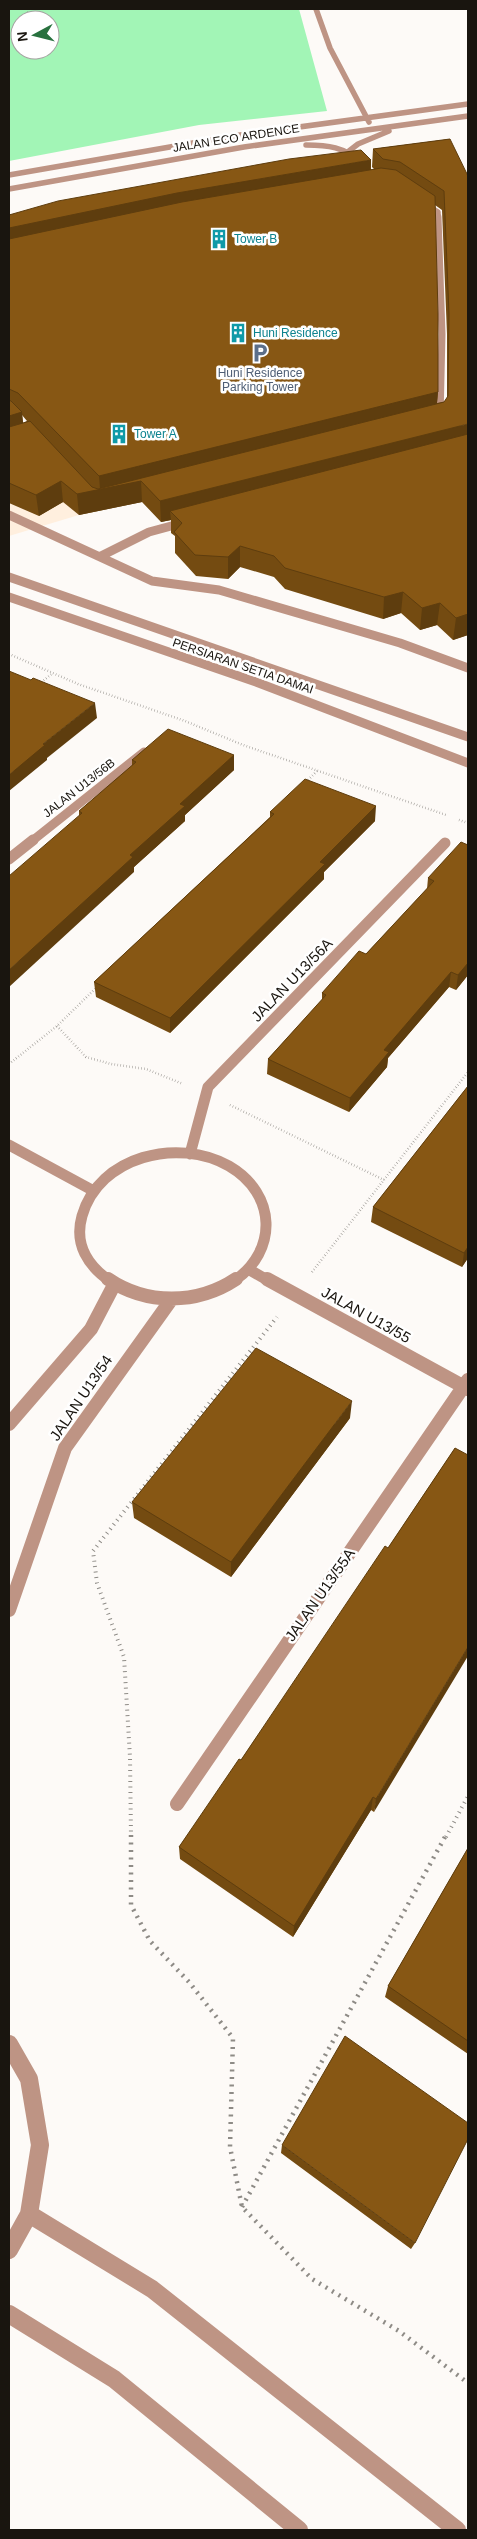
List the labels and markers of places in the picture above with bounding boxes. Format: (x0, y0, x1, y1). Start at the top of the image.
building icon: Tower B (208, 228, 230, 250)
place label: Tower B (234, 232, 277, 246)
building icon: Huni Residence (227, 322, 249, 344)
place label: Huni Residence (253, 326, 338, 340)
parking icon: Huni Residence Parking Tower (249, 342, 271, 364)
place label: Huni Residence Parking Tower (218, 366, 303, 394)
building icon: Tower A (108, 423, 130, 445)
place label: Tower A (134, 427, 177, 441)

